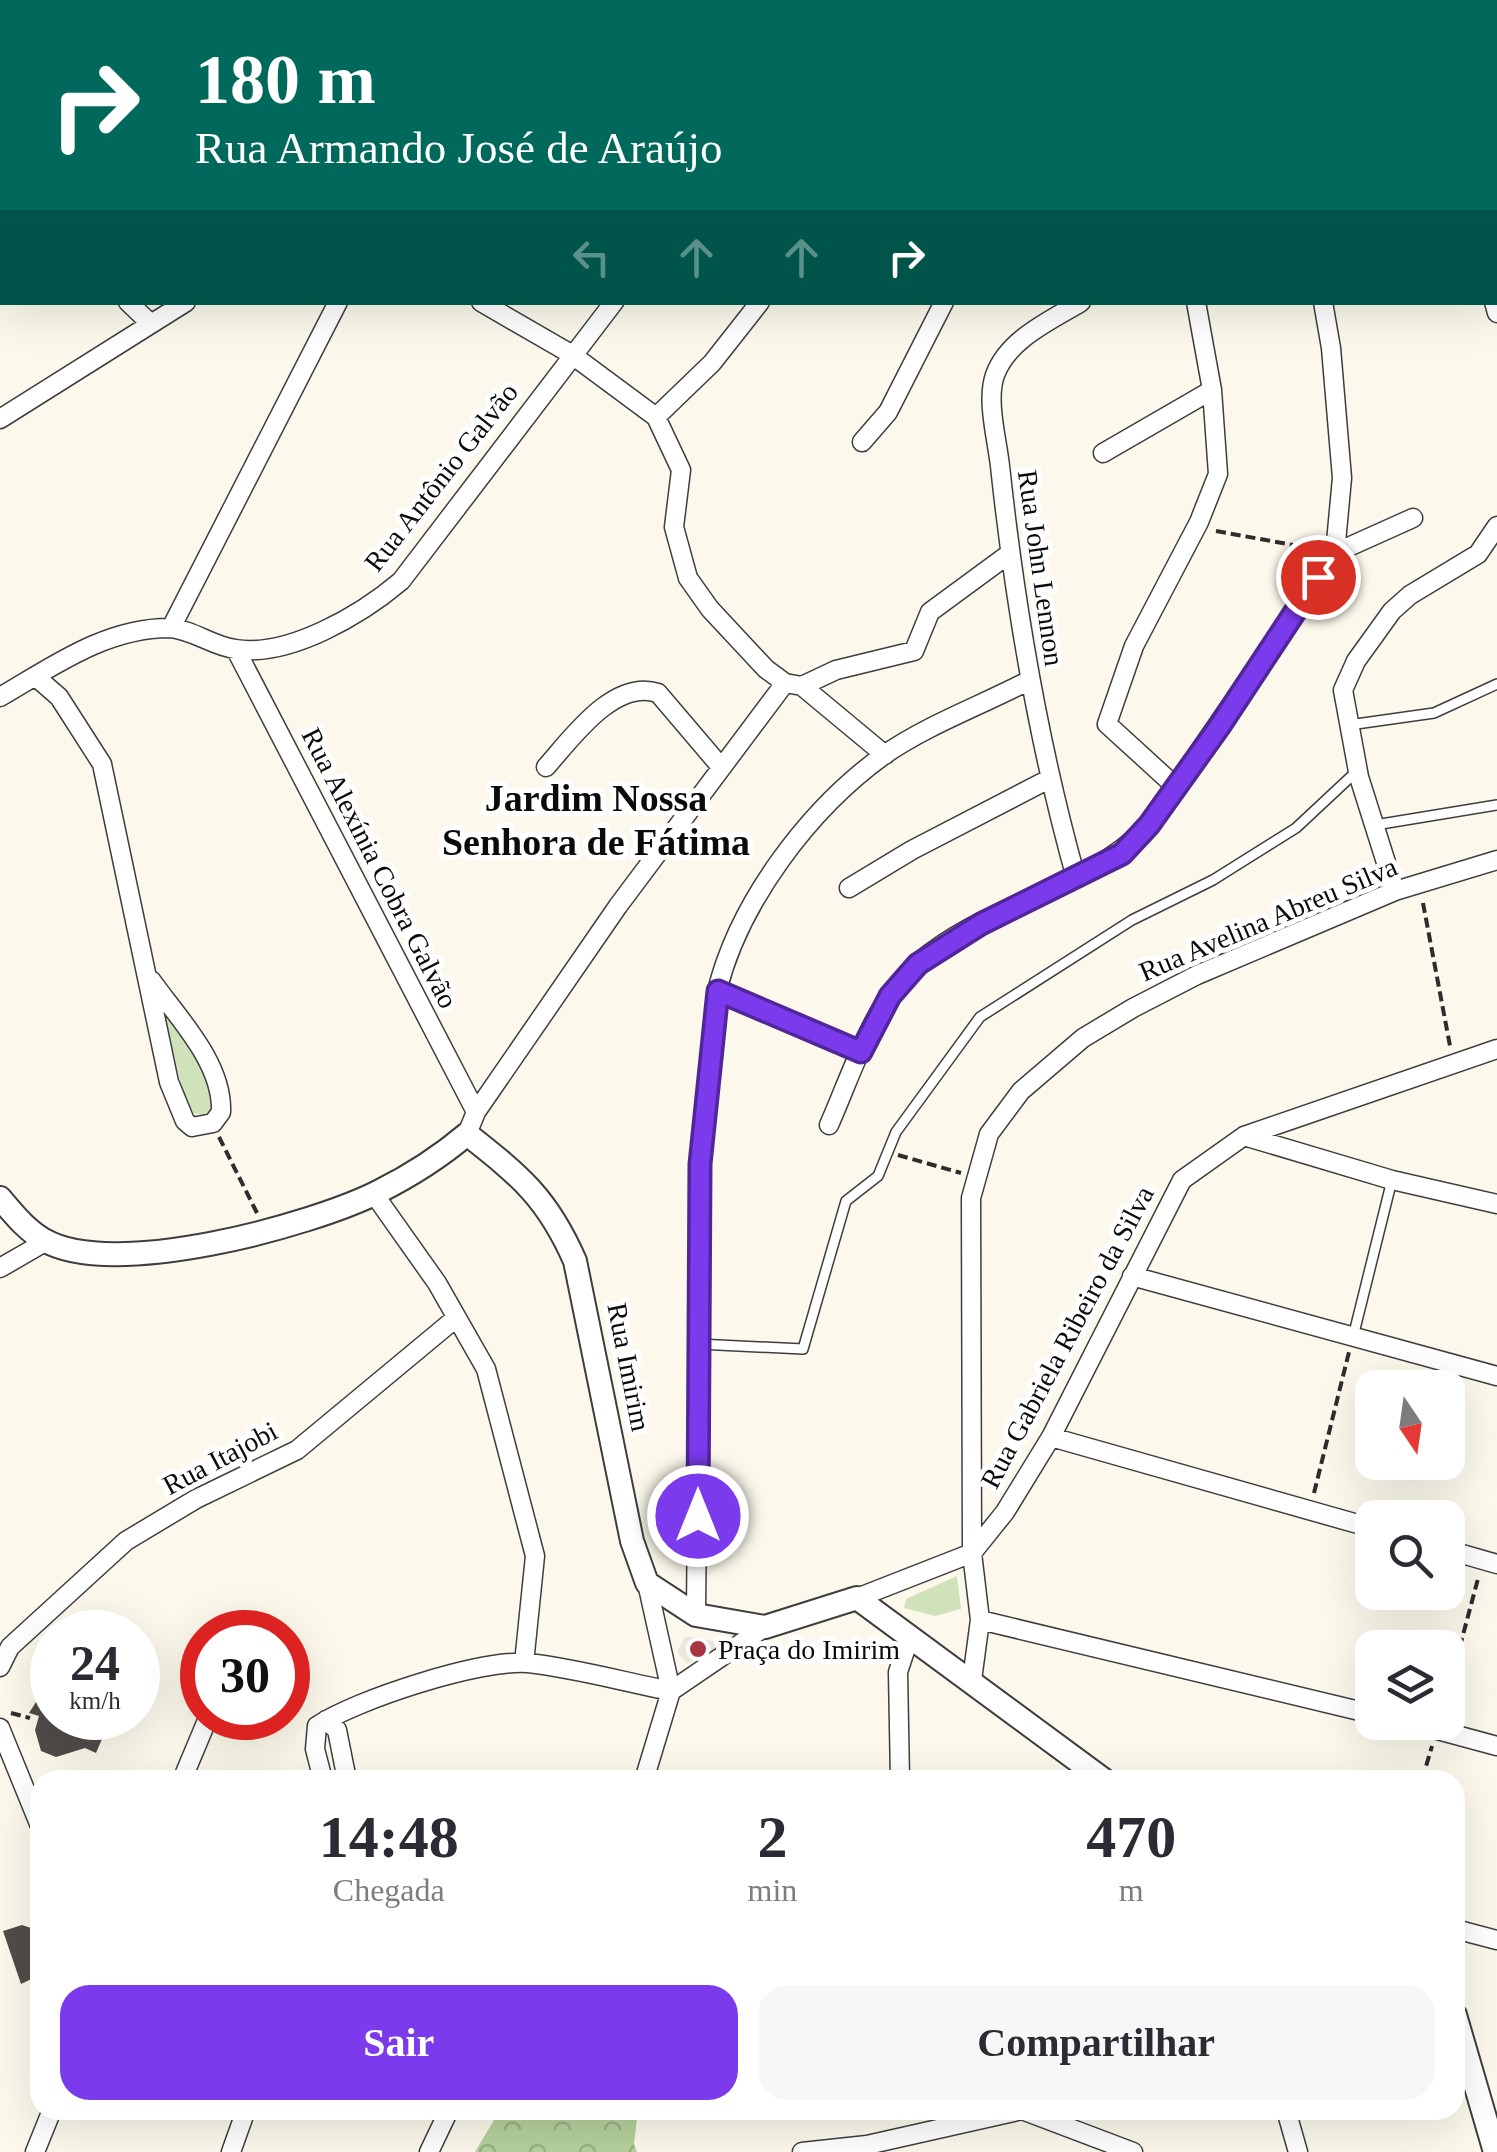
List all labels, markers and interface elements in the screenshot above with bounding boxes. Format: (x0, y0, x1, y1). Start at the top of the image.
icon: right (30, 40, 160, 170)
text: 180 m (195, 41, 376, 118)
text: Rua Armando José de Araújo (195, 123, 722, 173)
icon: left (564, 230, 619, 285)
icon: ahead (669, 230, 724, 285)
icon: ahead (774, 230, 829, 285)
icon: right (879, 230, 934, 285)
street label: Rua Antônio Galvão (358, 377, 524, 577)
street label: Rua John Lennon (1012, 468, 1070, 668)
pin (1276, 535, 1361, 620)
icon: arrive (1291, 550, 1346, 605)
street label: Rua Alexínia Cobra Galvão (296, 723, 464, 1013)
district label: Jardim Nossa Senhora de Fátima (442, 777, 750, 863)
street label: Rua Avelina Abreu Silva (1134, 850, 1402, 987)
street label: Rua Gabriela Ribeiro da Silva (974, 1180, 1160, 1493)
street label: Rua Imirim (601, 1300, 657, 1434)
north arrow (1355, 1370, 1465, 1480)
map controls (1355, 1370, 1465, 1740)
street label: Rua Itajobi (157, 1415, 283, 1501)
position arrow (646, 1464, 750, 1568)
button: search (1355, 1500, 1465, 1610)
speed limit sign: 30 (180, 1610, 310, 1740)
button: layers (1355, 1630, 1465, 1740)
place label: Praça do Imirim (718, 1634, 900, 1665)
text: 24 (70, 1635, 120, 1691)
marker: Praça do Imirim (687, 1638, 709, 1660)
text: km/h (69, 1687, 121, 1714)
text: 14:48 (319, 1804, 459, 1870)
text: 2 (757, 1804, 787, 1870)
text: 470 (1086, 1804, 1176, 1870)
text: Chegada (333, 1872, 445, 1908)
text: min (748, 1872, 797, 1908)
text: m (1119, 1872, 1144, 1908)
button: Sair (60, 1985, 738, 2100)
button: Compartilhar (758, 1985, 1435, 2100)

